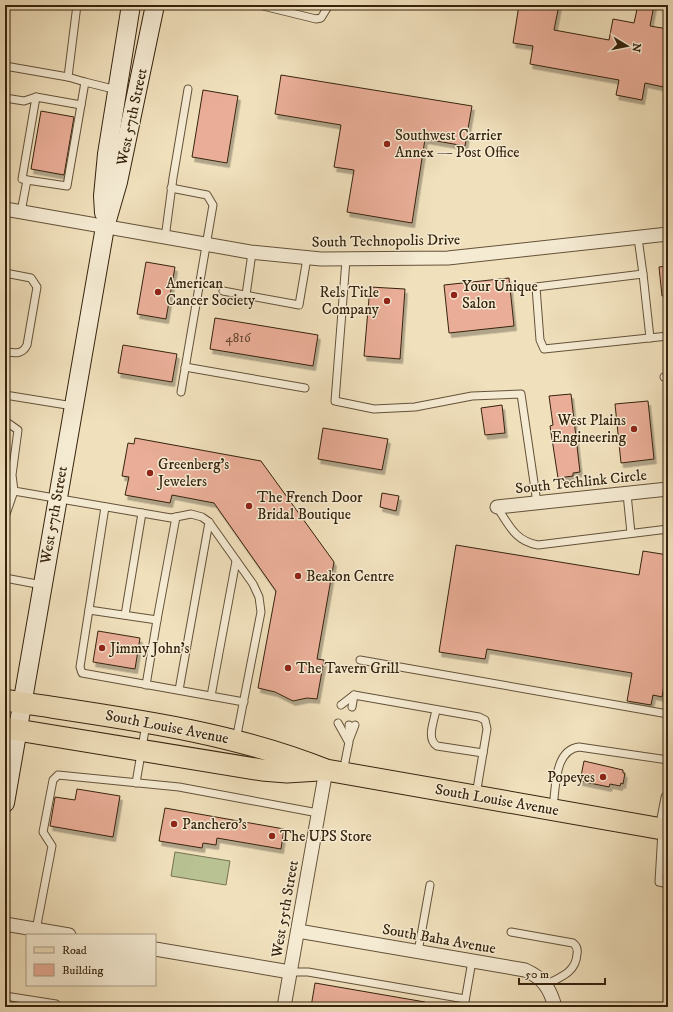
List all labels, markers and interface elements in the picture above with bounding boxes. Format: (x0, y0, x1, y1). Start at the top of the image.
north arrow (607, 26, 647, 66)
text: N (628, 42, 644, 53)
street label: West 57th Street (112, 66, 152, 168)
place label: Southwest Carrier Annex — Post Office (395, 126, 520, 162)
marker: Southwest Carrier Annex — Post Office (382, 139, 392, 149)
street label: South Technopolis Drive (312, 230, 460, 252)
place label: American Cancer Society (166, 274, 256, 310)
place label: Your Unique Salon (462, 277, 538, 313)
place label: Rels Title Company (320, 283, 380, 319)
marker: American Cancer Society (153, 287, 163, 297)
marker: Your Unique Salon (449, 290, 459, 300)
marker: Rels Title Company (382, 296, 392, 306)
house number: 4816 (225, 330, 252, 346)
place label: West Plains Engineering (552, 411, 627, 447)
marker: West Plains Engineering (629, 424, 639, 434)
place label: Greenberg's Jewelers (156, 455, 229, 491)
street label: West 57th Street (36, 464, 72, 566)
street label: South Techlink Circle (514, 466, 648, 498)
marker: Greenberg's Jewelers (145, 468, 155, 478)
place label: The French Door Bridal Boutique (257, 488, 363, 524)
marker: The French Door Bridal Boutique (244, 501, 254, 511)
place label: Beakon Centre (306, 567, 394, 586)
marker: Beakon Centre (293, 571, 303, 581)
place label: Jimmy John's (108, 639, 189, 658)
marker: Jimmy John's (97, 643, 107, 653)
place label: The Tavern Grill (296, 659, 400, 678)
marker: The Tavern Grill (283, 663, 293, 673)
street label: South Louise Avenue (104, 706, 230, 748)
place label: Popeyes (547, 768, 595, 787)
marker: Popeyes (598, 772, 608, 782)
street label: South Louise Avenue (434, 780, 560, 820)
place label: Panchero's (182, 815, 247, 834)
marker: Panchero's (169, 819, 179, 829)
place label: The UPS Store (280, 827, 372, 846)
marker: The UPS Store (267, 831, 277, 841)
street label: West 55th Street (267, 859, 303, 960)
street label: South Baha Avenue (381, 920, 497, 958)
legend (26, 934, 156, 986)
text: Road (62, 943, 87, 958)
scale bar (519, 960, 605, 986)
text: Building (62, 963, 103, 978)
text: 50 m (525, 967, 549, 982)

